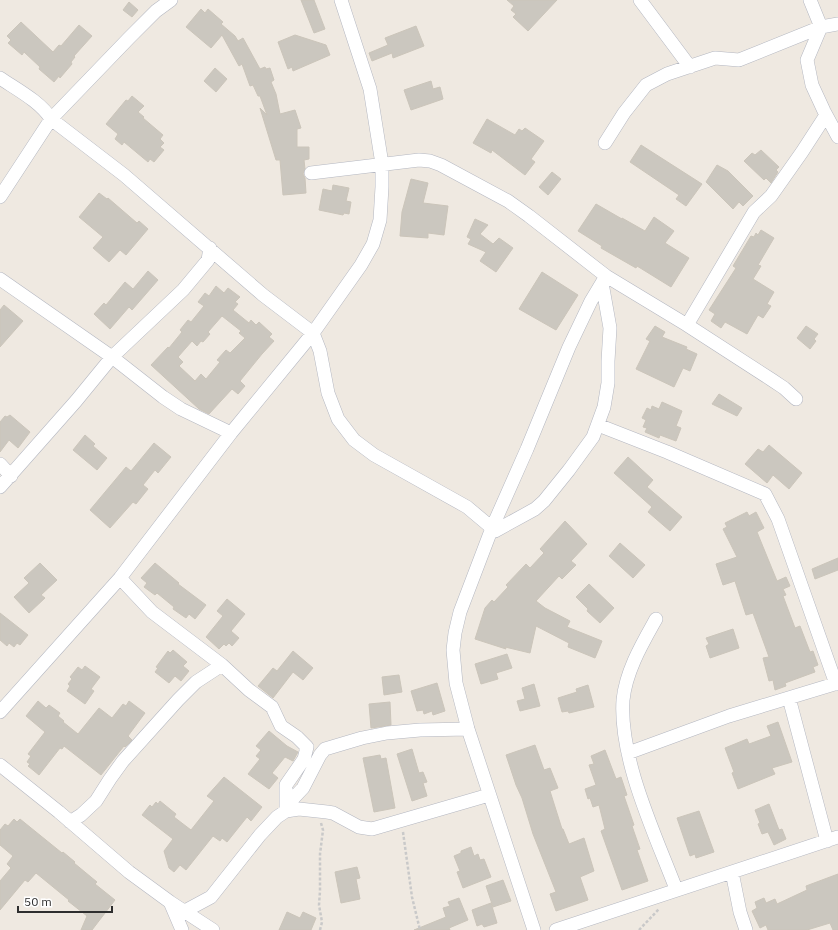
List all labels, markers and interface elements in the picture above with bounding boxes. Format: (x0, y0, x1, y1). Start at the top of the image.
scale bar (18, 888, 112, 914)
text: 50 m (24, 894, 52, 909)

